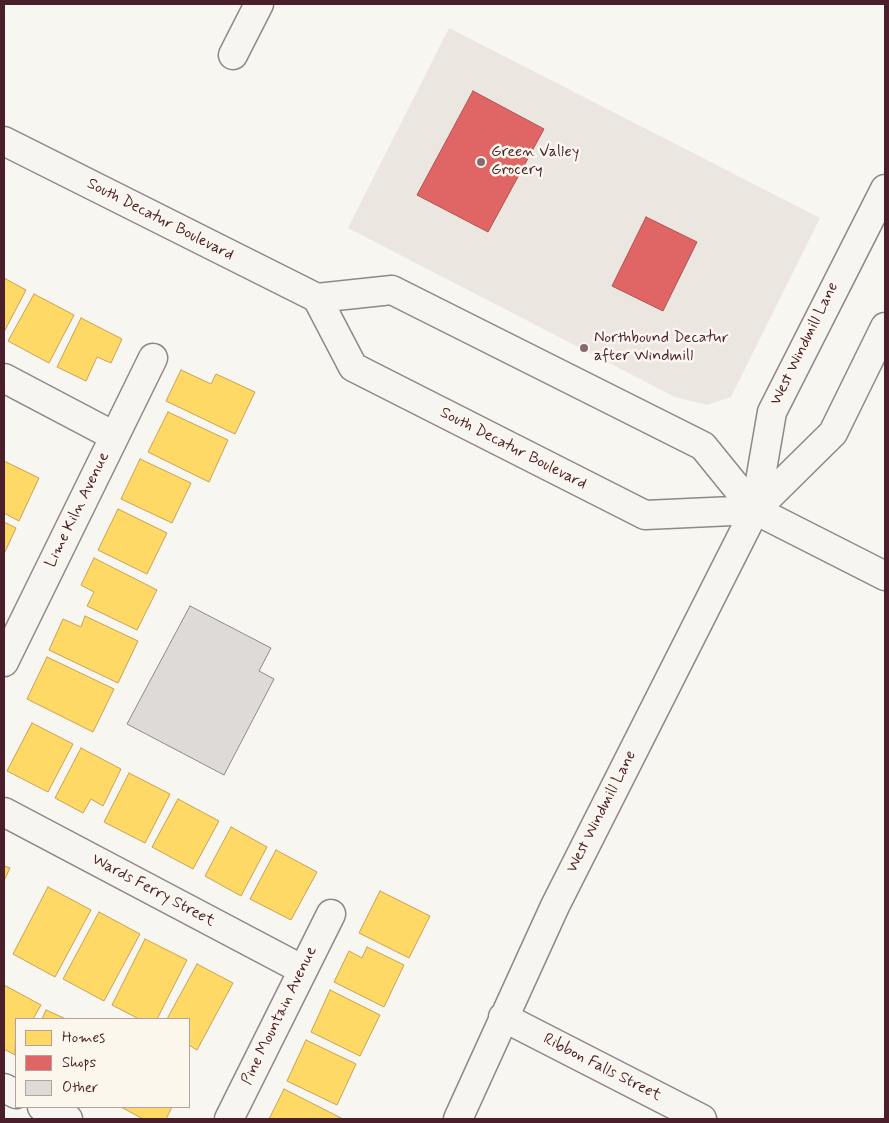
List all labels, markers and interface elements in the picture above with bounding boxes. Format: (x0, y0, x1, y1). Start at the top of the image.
place label: Green Valley Grocery (491, 143, 579, 181)
marker: Green Valley Grocery (475, 156, 487, 168)
street label: South Decatur Boulevard (83, 175, 237, 265)
street label: West Windmill Lane (767, 279, 843, 409)
place label: Northbound Decatur after Windmill (594, 329, 729, 367)
marker: Northbound Decatur after Windmill (578, 342, 590, 354)
street label: South Decatur Boulevard (436, 404, 590, 494)
street label: Lime Kiln Avenue (42, 449, 114, 571)
street label: West Windmill Lane (563, 748, 641, 876)
street label: Wards Ferry Street (88, 850, 218, 932)
street label: Pine Mountain Avenue (238, 944, 322, 1088)
legend (15, 1018, 190, 1108)
text: Homes (62, 1028, 105, 1048)
street label: Ribbon Falls Street (540, 1030, 664, 1106)
text: Shops (62, 1053, 96, 1073)
text: Other (62, 1078, 98, 1098)

